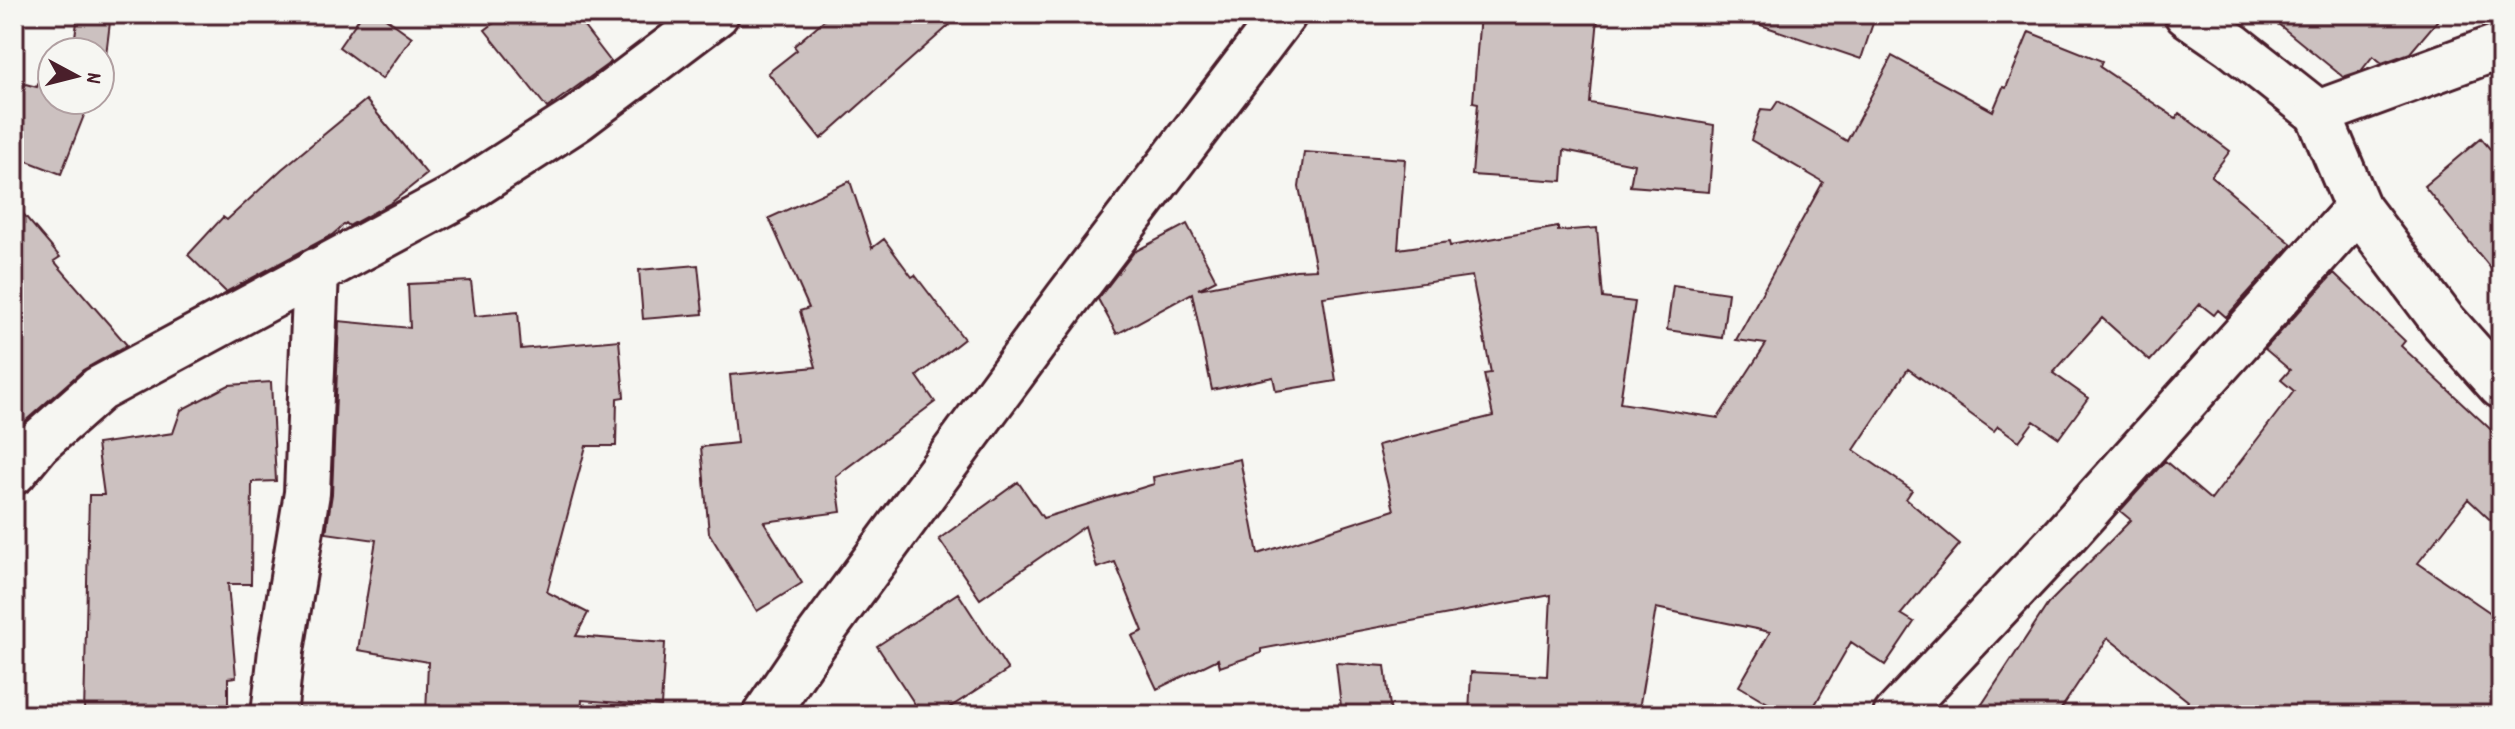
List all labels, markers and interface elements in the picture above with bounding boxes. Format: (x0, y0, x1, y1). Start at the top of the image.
north arrow (36, 36, 116, 116)
text: N (76, 71, 108, 85)

